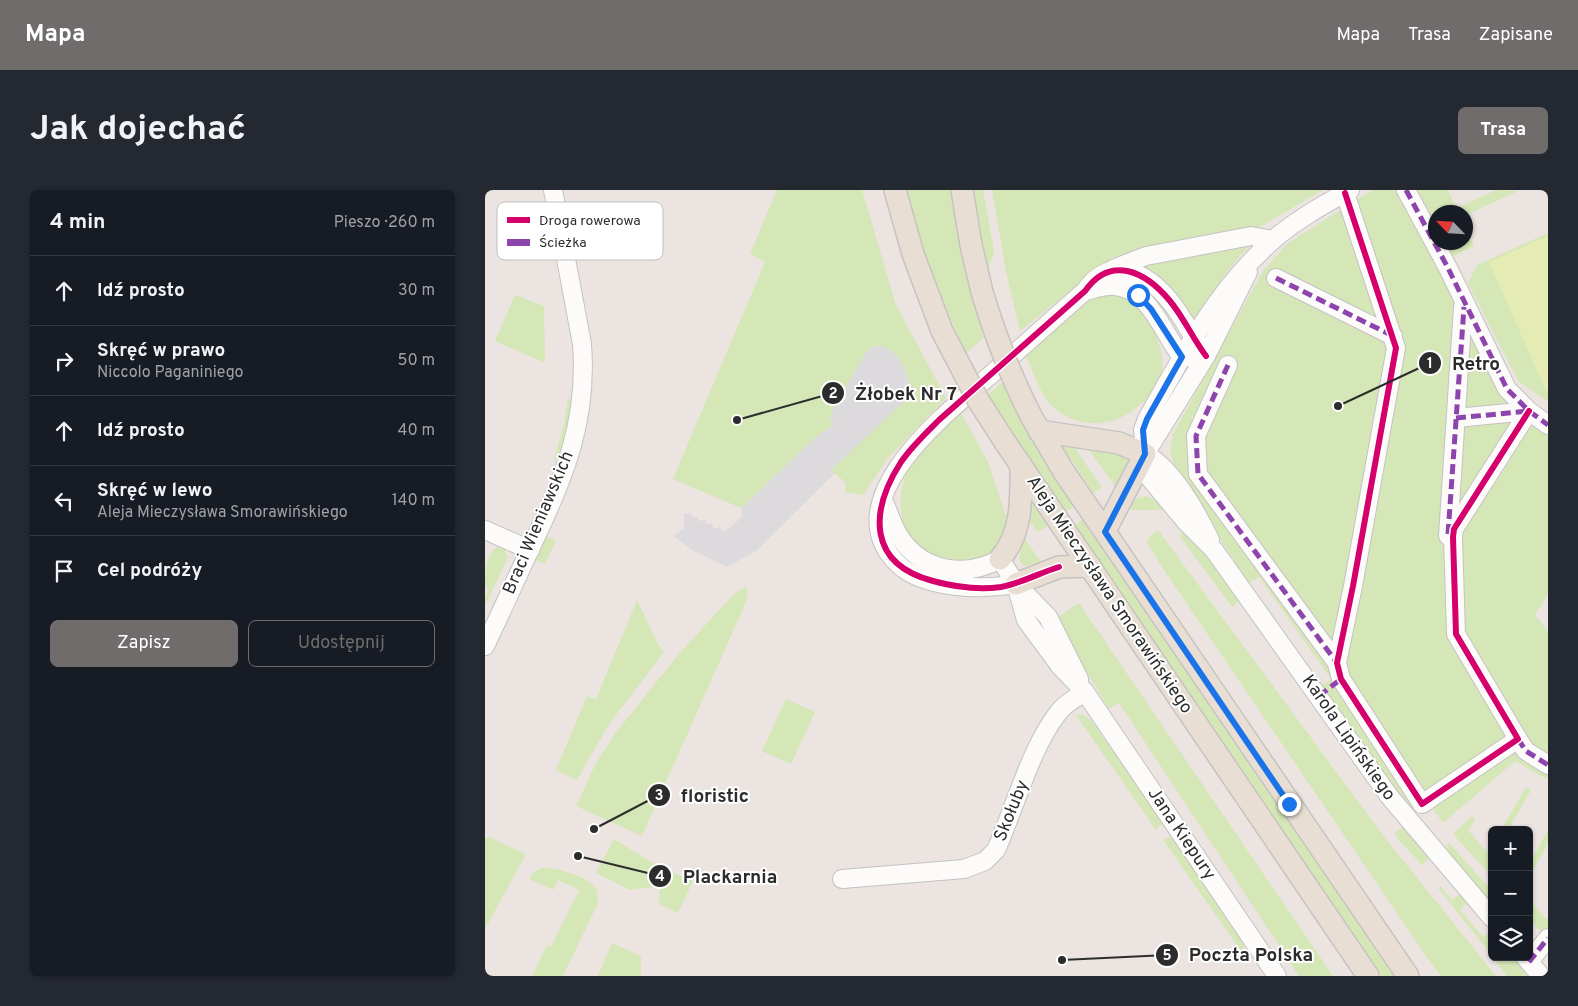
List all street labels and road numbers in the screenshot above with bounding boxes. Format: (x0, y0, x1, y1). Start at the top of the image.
street label: Braci Wieniawskich (498, 448, 580, 598)
street label: Aleja Mieczysława Smorawińskiego (1021, 472, 1197, 718)
street label: Karola Lipińskiego (1296, 671, 1400, 805)
street label: Skołuby (989, 777, 1035, 845)
street label: Jana Kiepury (1142, 783, 1220, 885)

